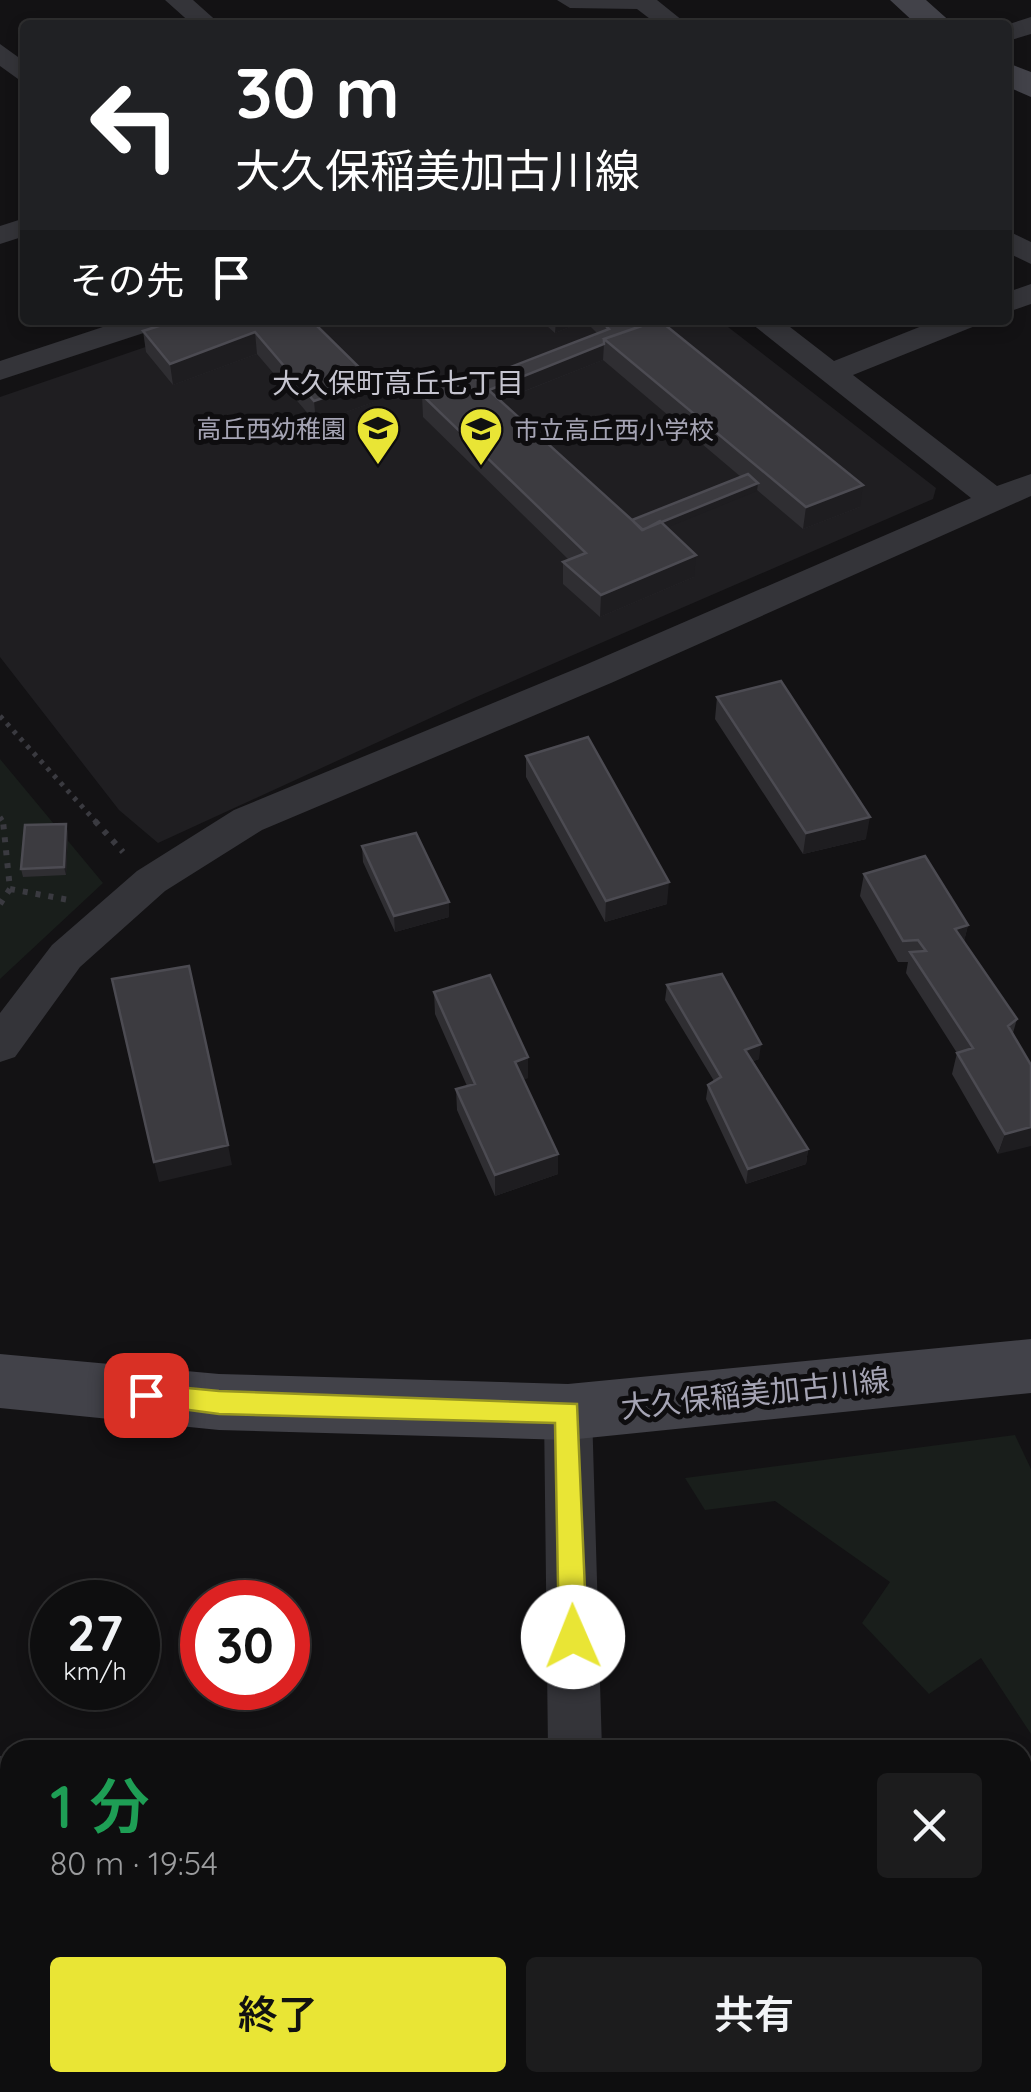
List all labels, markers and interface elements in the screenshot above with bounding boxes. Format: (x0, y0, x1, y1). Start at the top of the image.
text: 30 m (235, 48, 400, 136)
icon: left (70, 60, 200, 190)
text: 大久保稲美加古川線 (235, 142, 640, 198)
icon: arrive (204, 250, 259, 305)
text: その先 (70, 256, 184, 304)
district label: 大久保町高丘七丁目 (272, 365, 524, 400)
school or university icon: 高丘西幼稚園 (355, 405, 401, 466)
school or university icon: 市立高丘西小学校 (458, 406, 504, 467)
place label: 高丘西幼稚園 (196, 413, 346, 444)
place label: 市立高丘西小学校 (514, 414, 714, 445)
pin (104, 1353, 189, 1438)
street label: 大久保稲美加古川線 (619, 1360, 891, 1426)
icon: arrive (119, 1368, 174, 1423)
speed limit sign: 30 (180, 1580, 310, 1710)
position arrow (521, 1585, 625, 1689)
text: 27 (67, 1601, 123, 1664)
text: km/h (63, 1655, 127, 1686)
text: 1 分 (50, 1768, 150, 1843)
button: close (877, 1773, 982, 1878)
text: 80 m · 19:54 (50, 1843, 218, 1883)
button: 終了 (50, 1957, 506, 2072)
button: 共有 (526, 1957, 982, 2072)

